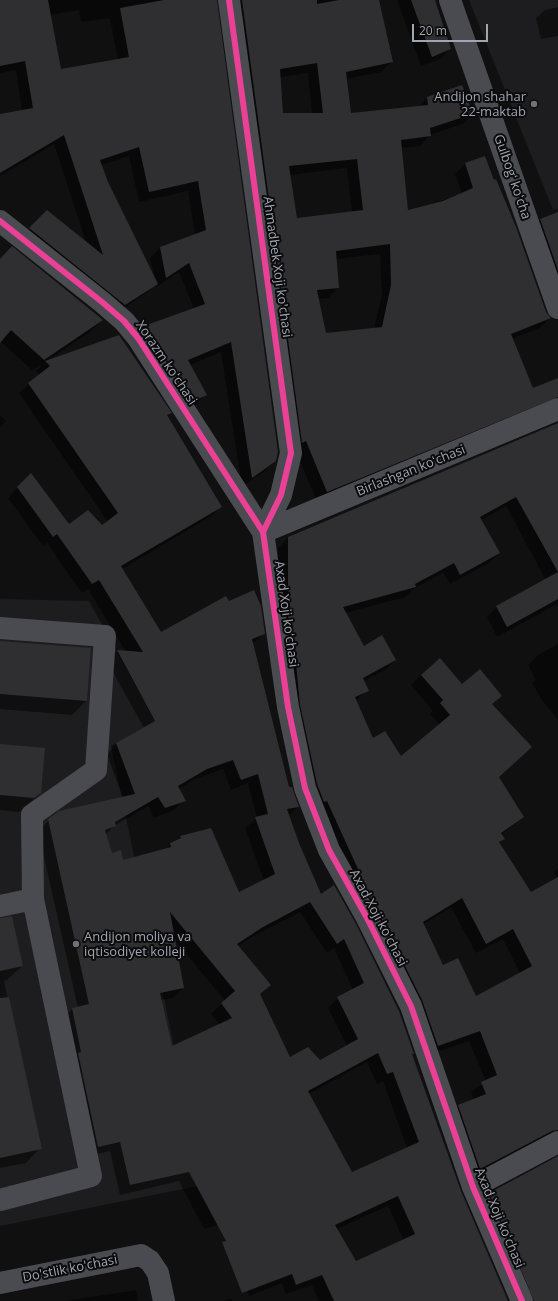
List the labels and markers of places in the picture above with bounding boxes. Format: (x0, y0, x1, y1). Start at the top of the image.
place label: Andijon shahar 22-maktab (434, 89, 526, 120)
marker: Andijon shahar 22-maktab (529, 99, 539, 109)
place label: Andijon moliya va iqtisodiyet kolleji (84, 929, 191, 960)
marker: Andijon moliya va iqtisodiyet kolleji (71, 939, 81, 949)

